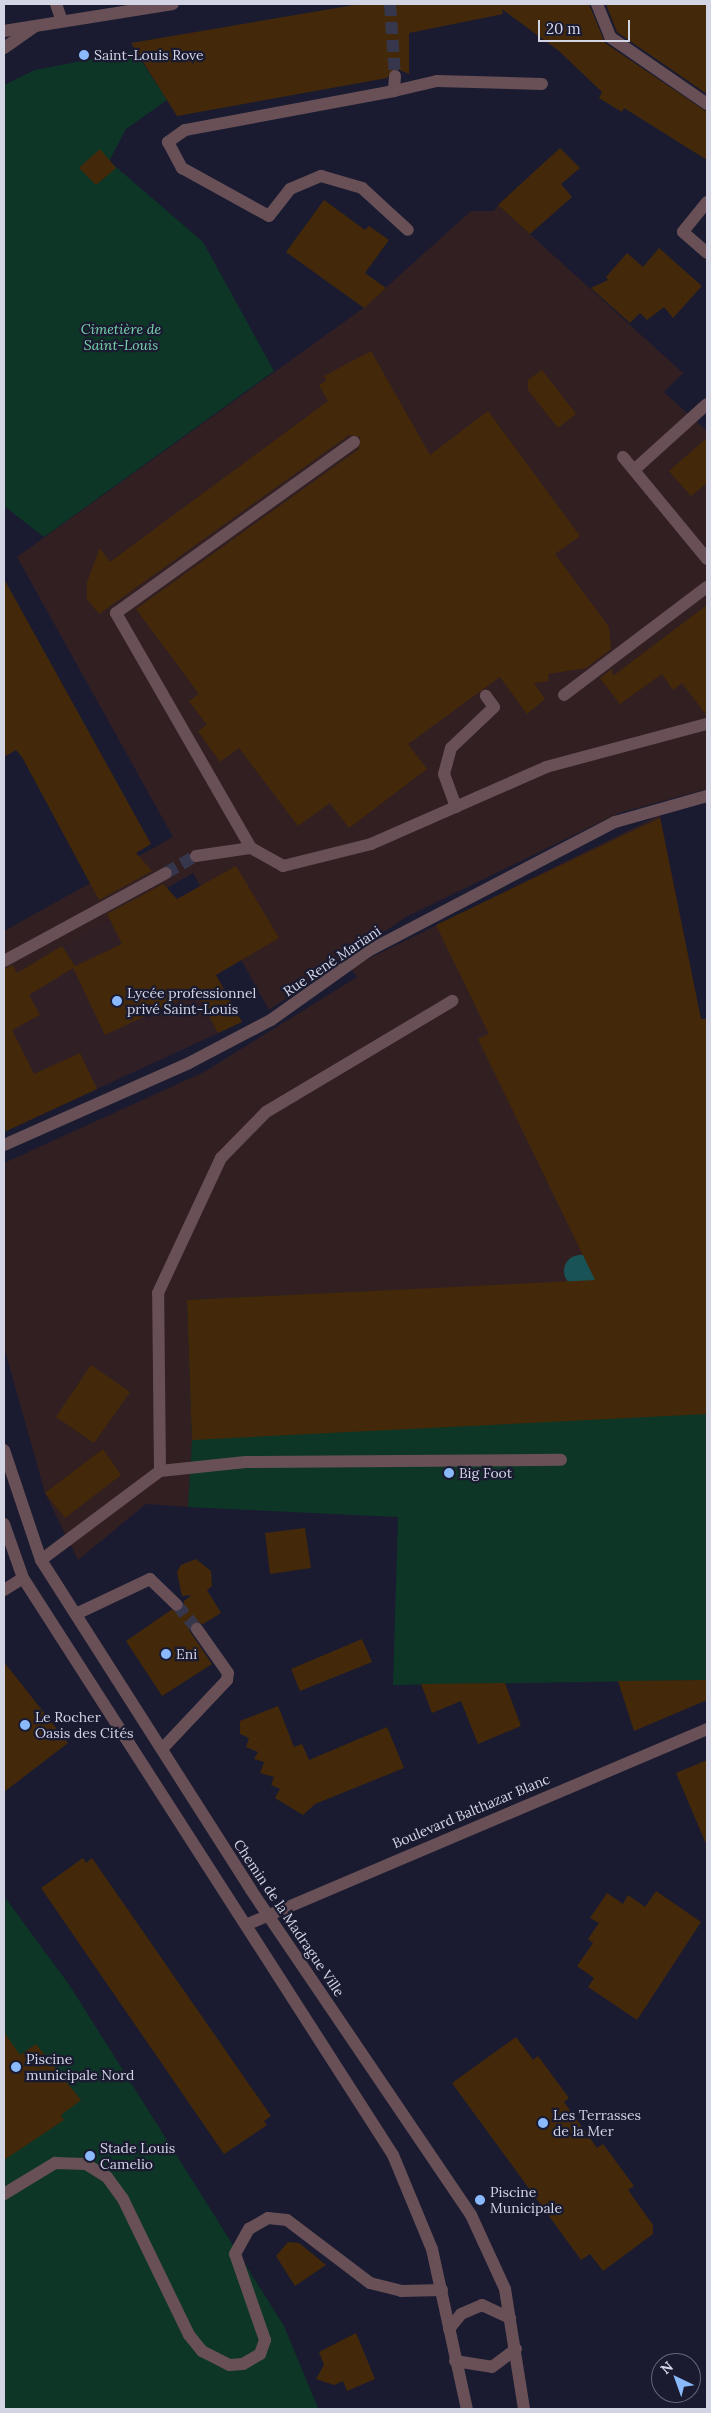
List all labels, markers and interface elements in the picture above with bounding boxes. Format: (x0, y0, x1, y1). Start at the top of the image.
scale bar (541, 10, 634, 42)
text: 20 m (546, 19, 581, 38)
place label: Saint-Louis Rove (94, 47, 204, 63)
marker: Saint-Louis Rove (78, 49, 90, 61)
park label: Cimetière de Saint-Louis (81, 321, 161, 354)
street label: Rue René Mariani (280, 922, 384, 1000)
place label: Lycée professionnel privé Saint-Louis (127, 985, 256, 1018)
marker: Lycée professionnel privé Saint-Louis (111, 995, 123, 1007)
place label: Big Foot (459, 1465, 512, 1481)
marker: Big Foot (443, 1467, 455, 1479)
place label: Eni (176, 1646, 197, 1662)
marker: Eni (160, 1648, 172, 1660)
place label: Le Rocher Oasis des Cités (35, 1709, 133, 1741)
marker: Le Rocher Oasis des Cités (19, 1719, 31, 1731)
street label: Boulevard Balthazar Blanc (390, 1770, 552, 1852)
street label: Chemin de la Madrague Ville (230, 1836, 348, 2000)
place label: Piscine municipale Nord (26, 2051, 134, 2084)
marker: Piscine municipale Nord (10, 2061, 22, 2073)
place label: Les Terrasses de la Mer (553, 2107, 641, 2140)
marker: Les Terrasses de la Mer (537, 2117, 549, 2129)
place label: Stade Louis Camelio (100, 2140, 175, 2172)
marker: Stade Louis Camelio (84, 2150, 96, 2162)
place label: Piscine Municipale (490, 2184, 562, 2216)
marker: Piscine Municipale (474, 2194, 486, 2206)
north arrow (651, 2353, 701, 2403)
text: N (657, 2357, 677, 2378)

